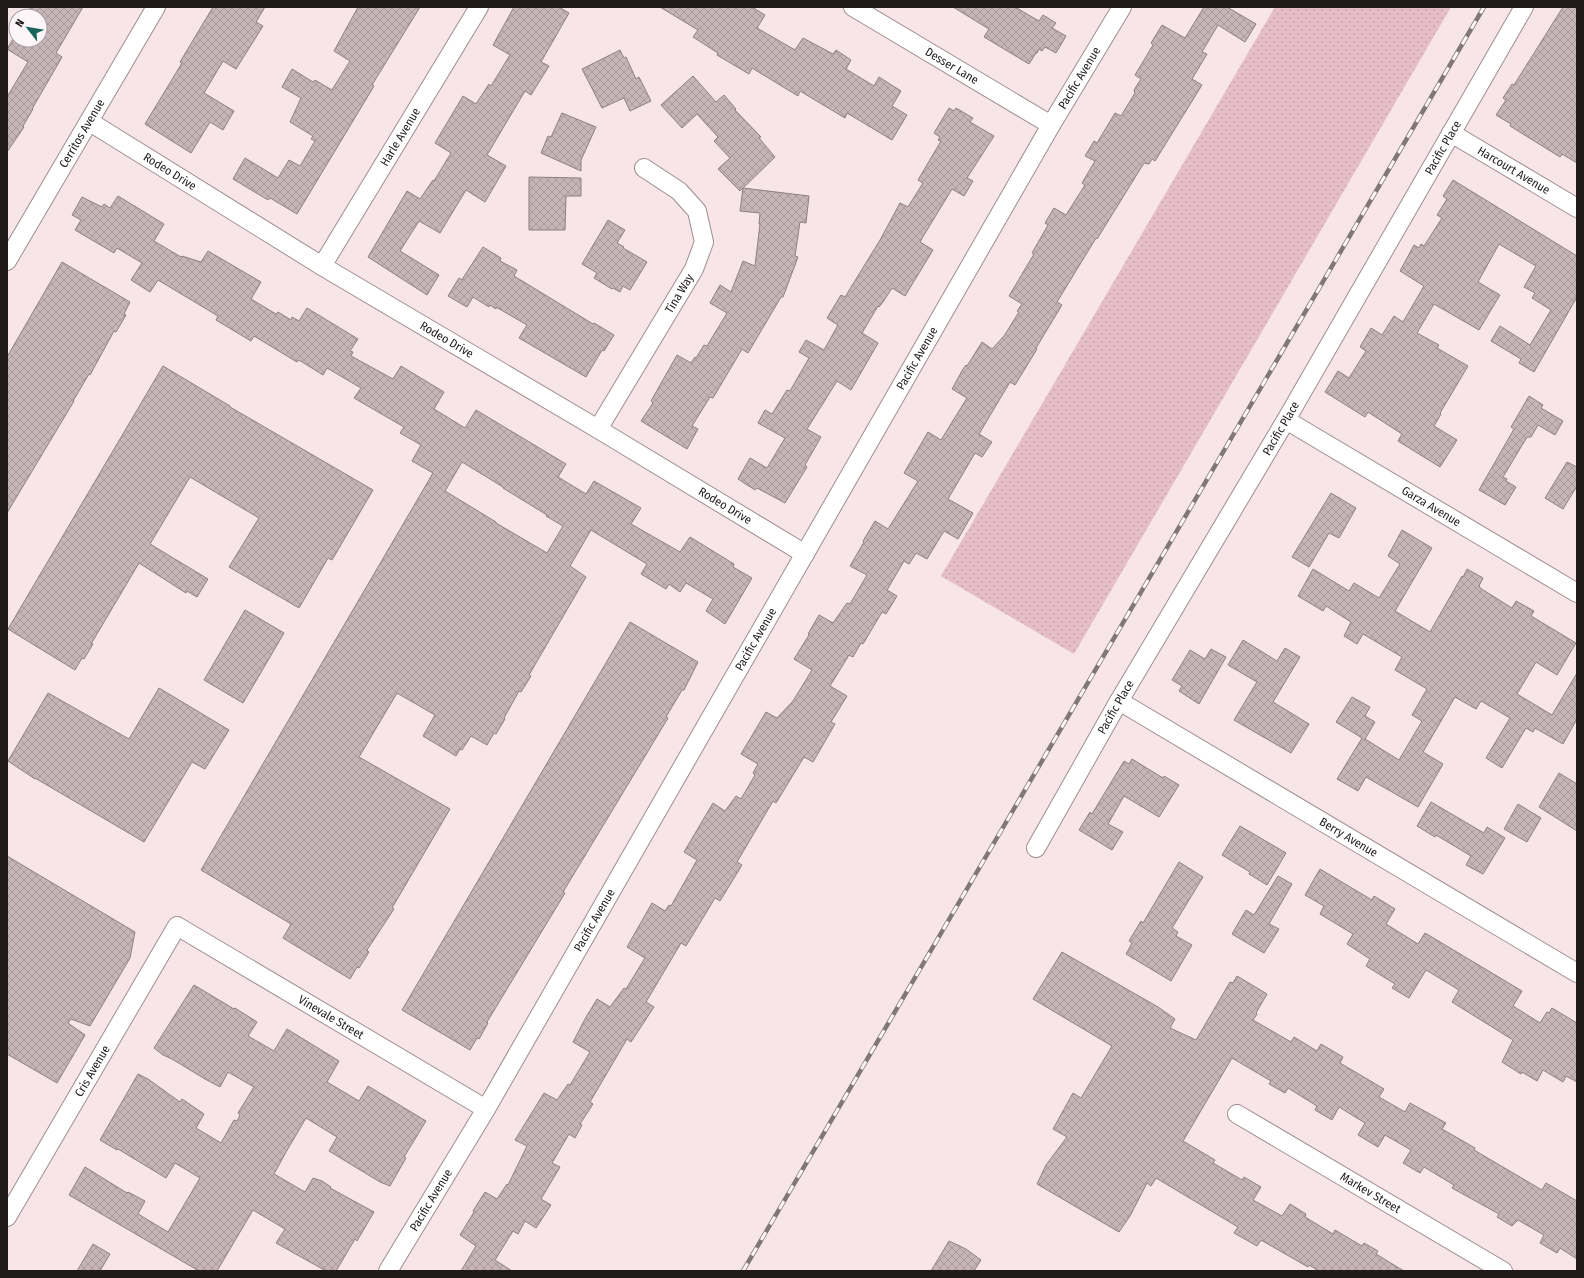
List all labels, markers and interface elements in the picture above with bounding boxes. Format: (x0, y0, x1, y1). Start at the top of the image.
north arrow (8, 8, 48, 48)
text: N (13, 17, 27, 29)
street label: Pacific Avenue (1055, 44, 1103, 112)
street label: Desser Lane (923, 45, 981, 87)
street label: Cerritos Avenue (56, 96, 108, 170)
street label: Harle Avenue (377, 105, 423, 168)
street label: Pacific Place (1422, 118, 1464, 177)
street label: Harcourt Avenue (1475, 143, 1552, 197)
street label: Rodeo Drive (141, 150, 199, 193)
street label: Tina Way (662, 271, 697, 316)
street label: Rodeo Drive (418, 319, 476, 361)
street label: Pacific Avenue (894, 324, 941, 392)
street label: Pacific Place (1260, 399, 1302, 458)
street label: Garza Avenue (1399, 483, 1463, 529)
street label: Rodeo Drive (696, 484, 754, 527)
street label: Pacific Avenue (732, 605, 779, 673)
street label: Pacific Place (1095, 677, 1137, 736)
street label: Berry Avenue (1317, 815, 1380, 860)
street label: Pacific Avenue (571, 886, 618, 954)
street label: Vinevale Street (296, 992, 366, 1042)
street label: Cris Avenue (72, 1043, 113, 1099)
street label: Pacific Avenue (407, 1166, 455, 1234)
street label: Markev Street (1338, 1170, 1403, 1216)

